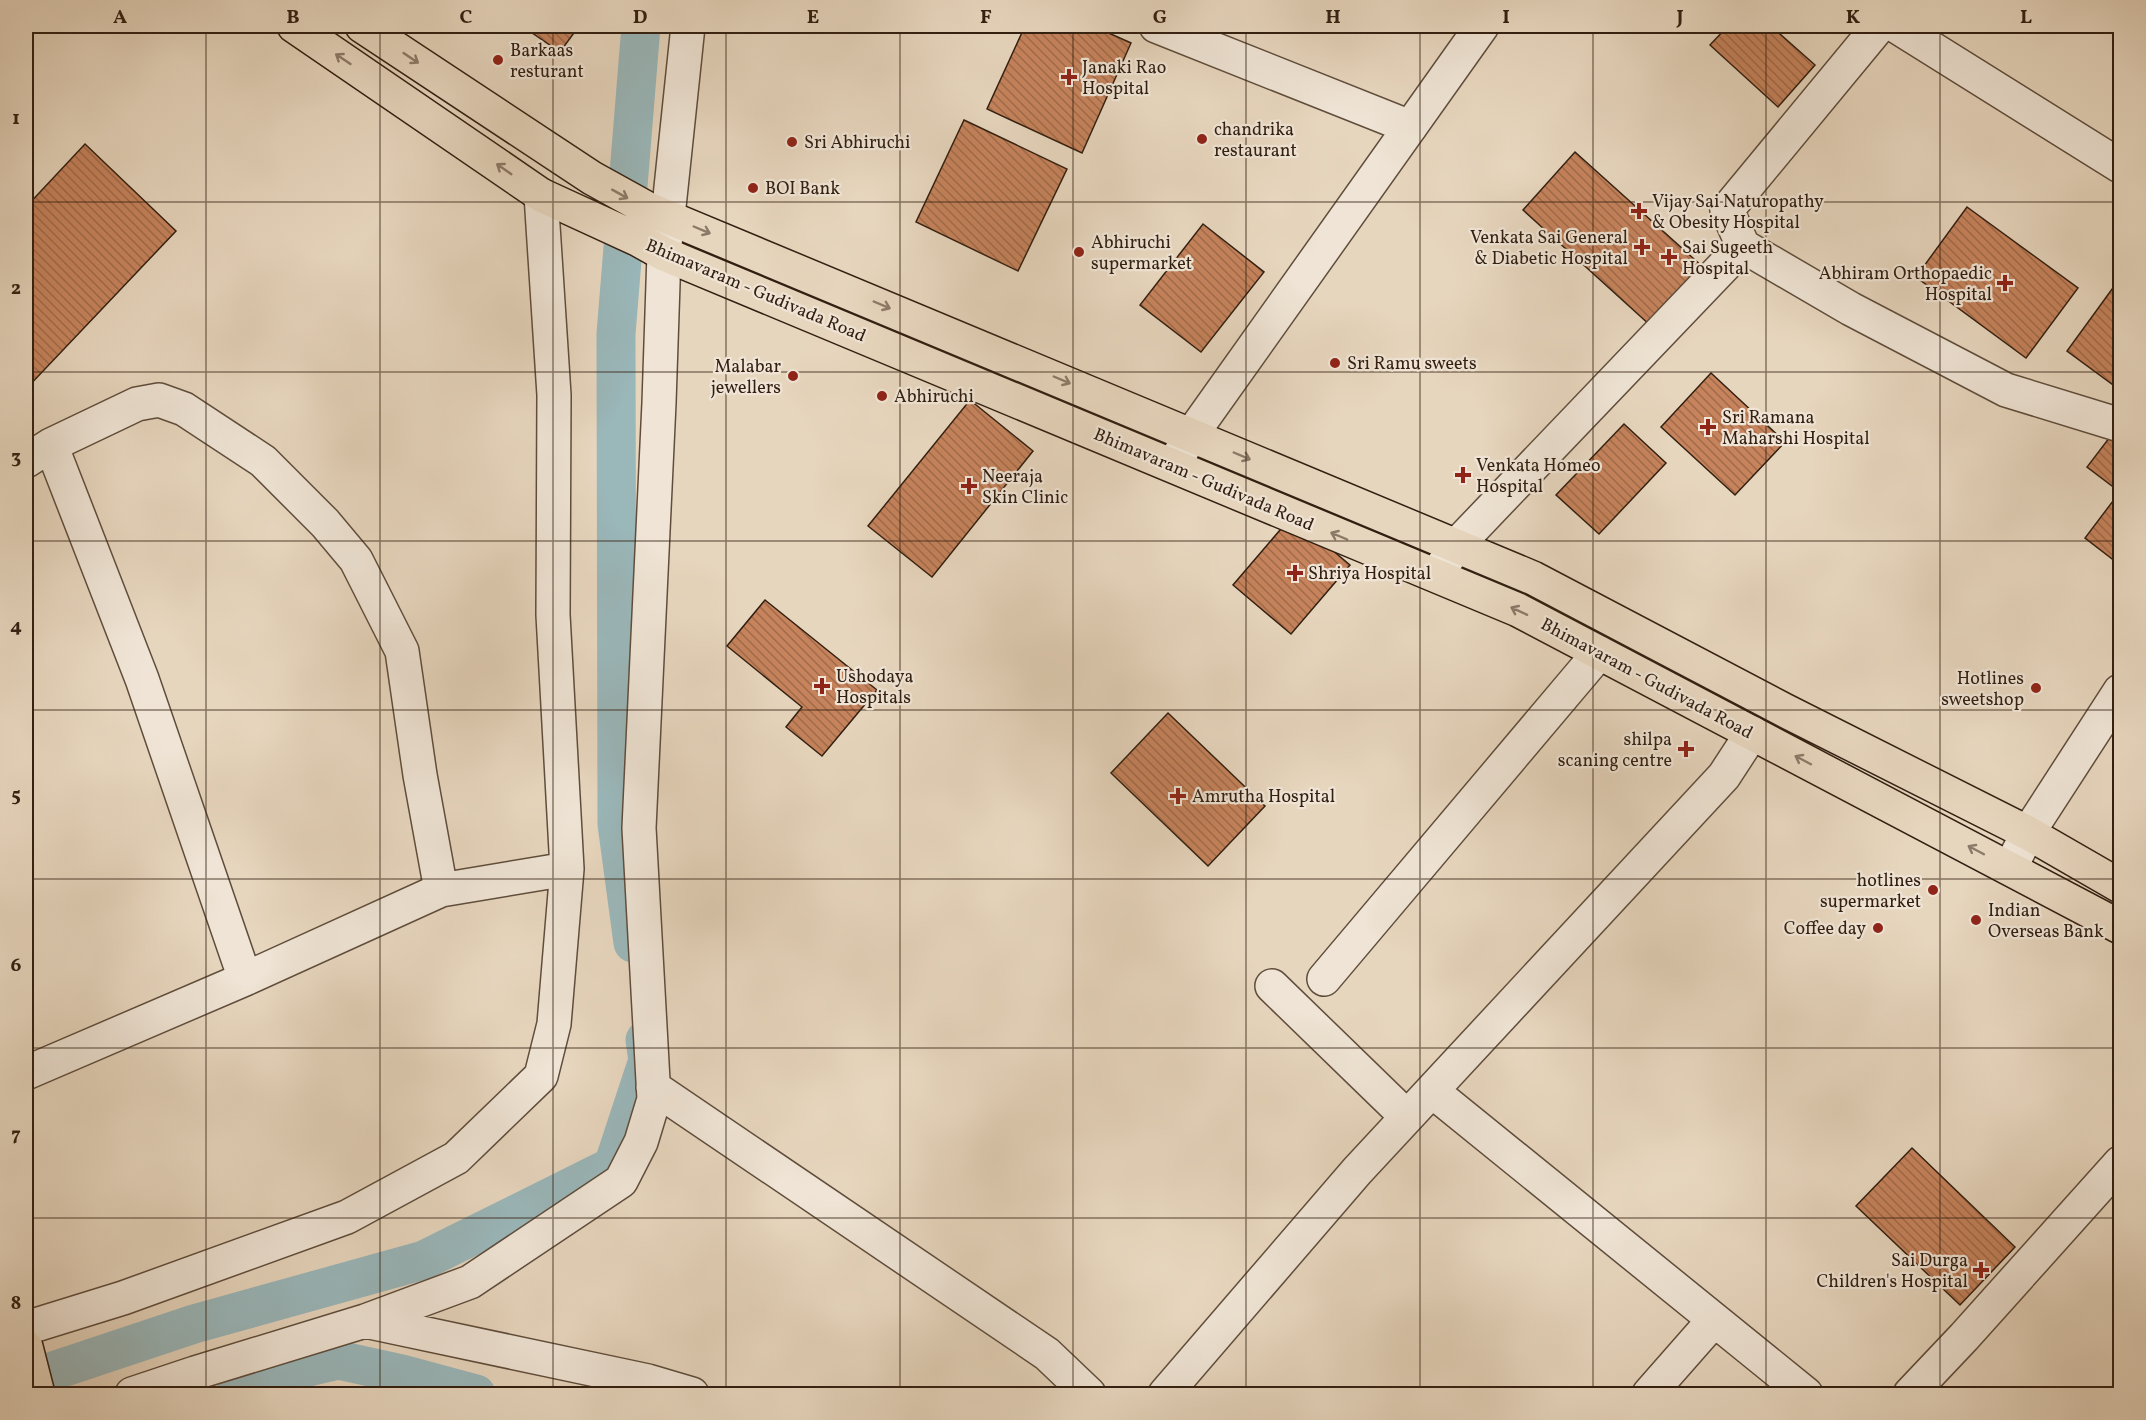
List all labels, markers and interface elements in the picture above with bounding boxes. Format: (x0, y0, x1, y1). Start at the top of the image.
text: A (113, 4, 127, 32)
text: B (286, 4, 300, 32)
text: C (460, 4, 473, 32)
text: D (633, 4, 647, 32)
text: E (807, 4, 819, 32)
text: F (980, 4, 992, 32)
text: G (1153, 4, 1167, 32)
text: H (1325, 4, 1341, 32)
text: I (1502, 4, 1510, 32)
text: J (1675, 4, 1684, 32)
text: K (1846, 4, 1861, 32)
text: L (2020, 4, 2032, 32)
place label: Barkaas resturant (510, 39, 584, 85)
one-way arrow (402, 52, 419, 64)
one-way arrow (335, 53, 351, 65)
marker: Barkaas resturant (491, 53, 505, 67)
place label: Janaki Rao Hospital (1082, 56, 1166, 102)
marker: Janaki Rao Hospital (1060, 68, 1078, 86)
text: 1 (12, 105, 20, 133)
place label: chandrika restaurant (1214, 118, 1297, 164)
place label: Sri Abhiruchi (804, 131, 910, 156)
marker: chandrika restaurant (1195, 132, 1209, 146)
marker: Sri Abhiruchi (785, 135, 799, 149)
one-way arrow (496, 163, 512, 175)
place label: BOI Bank (765, 177, 840, 202)
marker: BOI Bank (746, 181, 760, 195)
one-way arrow (611, 188, 628, 200)
place label: Vijay Sai Naturopathy & Obesity Hospital (1652, 190, 1824, 236)
marker: Vijay Sai Naturopathy & Obesity Hospital (1630, 202, 1648, 220)
one-way arrow (693, 225, 711, 236)
place label: Venkata Sai General & Diabetic Hospital (1470, 226, 1628, 272)
place label: Abhiruchi supermarket (1091, 231, 1192, 277)
street label: Bhimavaram - Gudivada Road (641, 234, 870, 349)
place label: Sai Sugeeth Hospital (1682, 236, 1774, 282)
marker: Venkata Sai General & Diabetic Hospital (1633, 238, 1651, 256)
marker: Abhiruchi supermarket (1072, 245, 1086, 259)
marker: Sai Sugeeth Hospital (1660, 248, 1678, 266)
place label: Abhiram Orthopaedic Hospital (1819, 262, 1992, 308)
marker: Abhiram Orthopaedic Hospital (1996, 274, 2014, 292)
text: 2 (11, 275, 21, 303)
one-way arrow (873, 300, 891, 311)
place label: Sri Ramu sweets (1347, 352, 1477, 377)
place label: Malabar jewellers (711, 355, 781, 401)
marker: Sri Ramu sweets (1328, 356, 1342, 370)
marker: Malabar jewellers (786, 369, 800, 383)
one-way arrow (1053, 375, 1071, 386)
place label: Abhiruchi (894, 385, 974, 410)
marker: Abhiruchi (875, 389, 889, 403)
place label: Sri Ramana Maharshi Hospital (1722, 406, 1870, 452)
marker: Sri Ramana Maharshi Hospital (1699, 418, 1717, 436)
street label: Bhimavaram - Gudivada Road (1089, 423, 1318, 538)
text: 3 (11, 444, 21, 472)
one-way arrow (1233, 451, 1251, 462)
place label: Venkata Homeo Hospital (1476, 454, 1600, 500)
place label: Neeraja Skin Clinic (982, 465, 1068, 511)
marker: Venkata Homeo Hospital (1454, 466, 1472, 484)
marker: Neeraja Skin Clinic (960, 477, 978, 495)
one-way arrow (1331, 530, 1349, 541)
place label: Shriya Hospital (1308, 562, 1431, 587)
marker: Shriya Hospital (1286, 564, 1304, 582)
one-way arrow (1511, 605, 1529, 617)
text: 4 (10, 613, 22, 641)
street label: Bhimavaram - Gudivada Road (1536, 613, 1757, 746)
place label: Ushodaya Hospitals (836, 665, 913, 711)
place label: Hotlines sweetshop (1941, 667, 2024, 713)
marker: Ushodaya Hospitals (813, 677, 831, 695)
marker: Hotlines sweetshop (2029, 681, 2043, 695)
place label: shilpa scaning centre (1558, 728, 1672, 774)
marker: shilpa scaning centre (1677, 740, 1695, 758)
one-way arrow (1795, 754, 1813, 765)
text: 5 (11, 782, 21, 810)
place label: Amrutha Hospital (1192, 785, 1335, 810)
marker: Amrutha Hospital (1169, 787, 1187, 805)
one-way arrow (1968, 844, 1986, 855)
place label: hotlines supermarket (1820, 869, 1921, 915)
marker: hotlines supermarket (1926, 883, 1940, 897)
place label: Indian Overseas Bank (1988, 899, 2104, 945)
marker: Indian Overseas Bank (1969, 913, 1983, 927)
place label: Coffee day (1784, 917, 1866, 942)
marker: Coffee day (1871, 921, 1885, 935)
text: 6 (11, 952, 22, 980)
text: 7 (11, 1121, 21, 1149)
place label: Sai Durga Children's Hospital (1817, 1249, 1968, 1295)
marker: Sai Durga Children's Hospital (1972, 1261, 1990, 1279)
text: 8 (11, 1290, 21, 1318)

